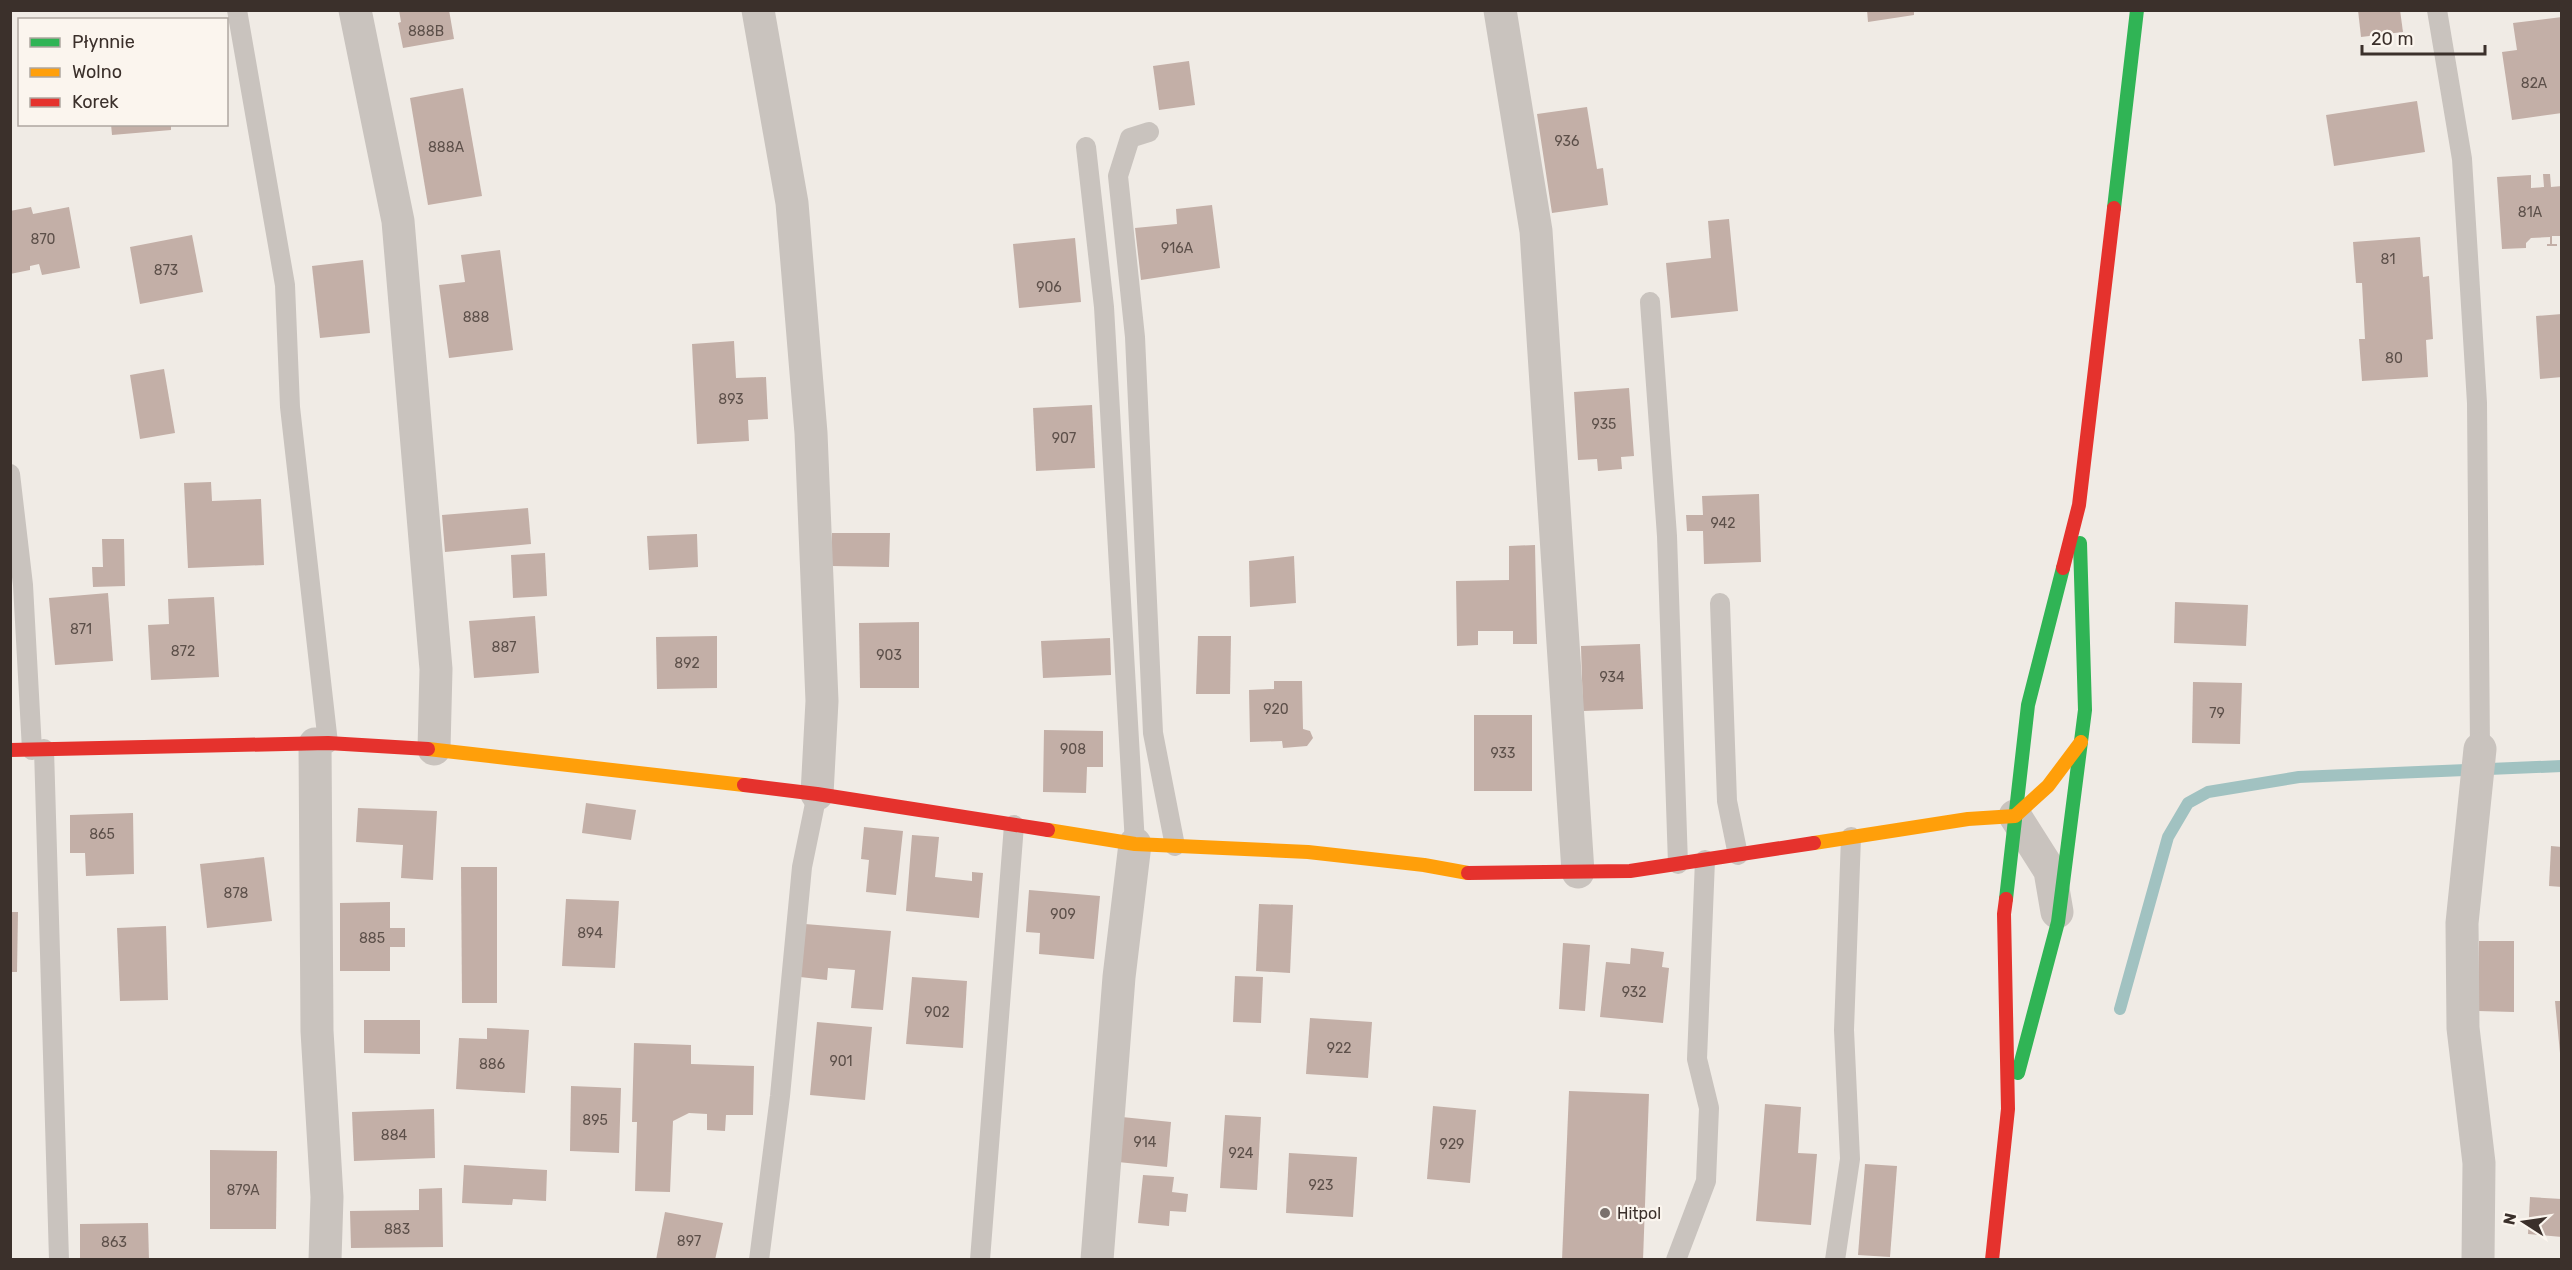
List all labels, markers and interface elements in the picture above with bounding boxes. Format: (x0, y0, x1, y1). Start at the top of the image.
legend (18, 18, 228, 126)
scale bar (2362, 18, 2485, 56)
house number: 888B (408, 23, 444, 40)
text: 20 m (2371, 28, 2413, 50)
text: Płynnie (72, 31, 135, 53)
text: Wolno (72, 61, 122, 83)
house number: 82A (2521, 75, 2548, 92)
text: Korek (72, 91, 119, 113)
house number: 936 (1555, 133, 1579, 150)
house number: 888A (428, 139, 465, 156)
house number: 81A (2518, 204, 2543, 221)
house number: 870 (31, 231, 56, 248)
house number: 916A (1161, 240, 1194, 257)
house number: 81 (2381, 251, 2395, 268)
house number: 873 (154, 262, 178, 279)
house number: 906 (1036, 279, 1062, 296)
house number: 888 (463, 309, 489, 326)
house number: 80 (2385, 350, 2403, 367)
house number: 893 (718, 391, 744, 408)
house number: 935 (1592, 416, 1616, 433)
house number: 907 (1052, 430, 1076, 447)
house number: 942 (1710, 515, 1736, 532)
house number: 871 (70, 621, 92, 638)
house number: 887 (492, 639, 517, 656)
house number: 872 (171, 643, 195, 660)
house number: 903 (876, 647, 902, 664)
house number: 892 (674, 655, 700, 672)
house number: 934 (1599, 669, 1625, 686)
house number: 920 (1263, 701, 1289, 718)
house number: 79 (2209, 705, 2225, 722)
house number: 908 (1060, 741, 1086, 758)
house number: 933 (1491, 745, 1515, 762)
house number: 865 (89, 826, 115, 843)
house number: 878 (224, 885, 249, 902)
house number: 909 (1050, 906, 1076, 923)
house number: 894 (577, 925, 603, 942)
house number: 885 (359, 930, 385, 947)
house number: 932 (1622, 984, 1646, 1001)
house number: 902 (924, 1004, 950, 1021)
house number: 922 (1327, 1040, 1351, 1057)
house number: 901 (829, 1053, 853, 1070)
house number: 886 (479, 1056, 505, 1073)
house number: 895 (582, 1112, 608, 1129)
house number: 884 (381, 1127, 408, 1144)
house number: 914 (1134, 1134, 1157, 1151)
house number: 929 (1440, 1136, 1464, 1153)
house number: 924 (1228, 1145, 1254, 1162)
house number: 923 (1309, 1177, 1333, 1194)
house number: 879A (226, 1182, 260, 1199)
north arrow (2494, 1192, 2554, 1252)
place label: Hitpol (1617, 1204, 1661, 1223)
marker: Hitpol (1598, 1206, 1612, 1220)
text: N (2499, 1211, 2520, 1227)
house number: 883 (384, 1221, 410, 1238)
house number: 897 (677, 1233, 701, 1250)
house number: 863 (101, 1234, 127, 1251)

